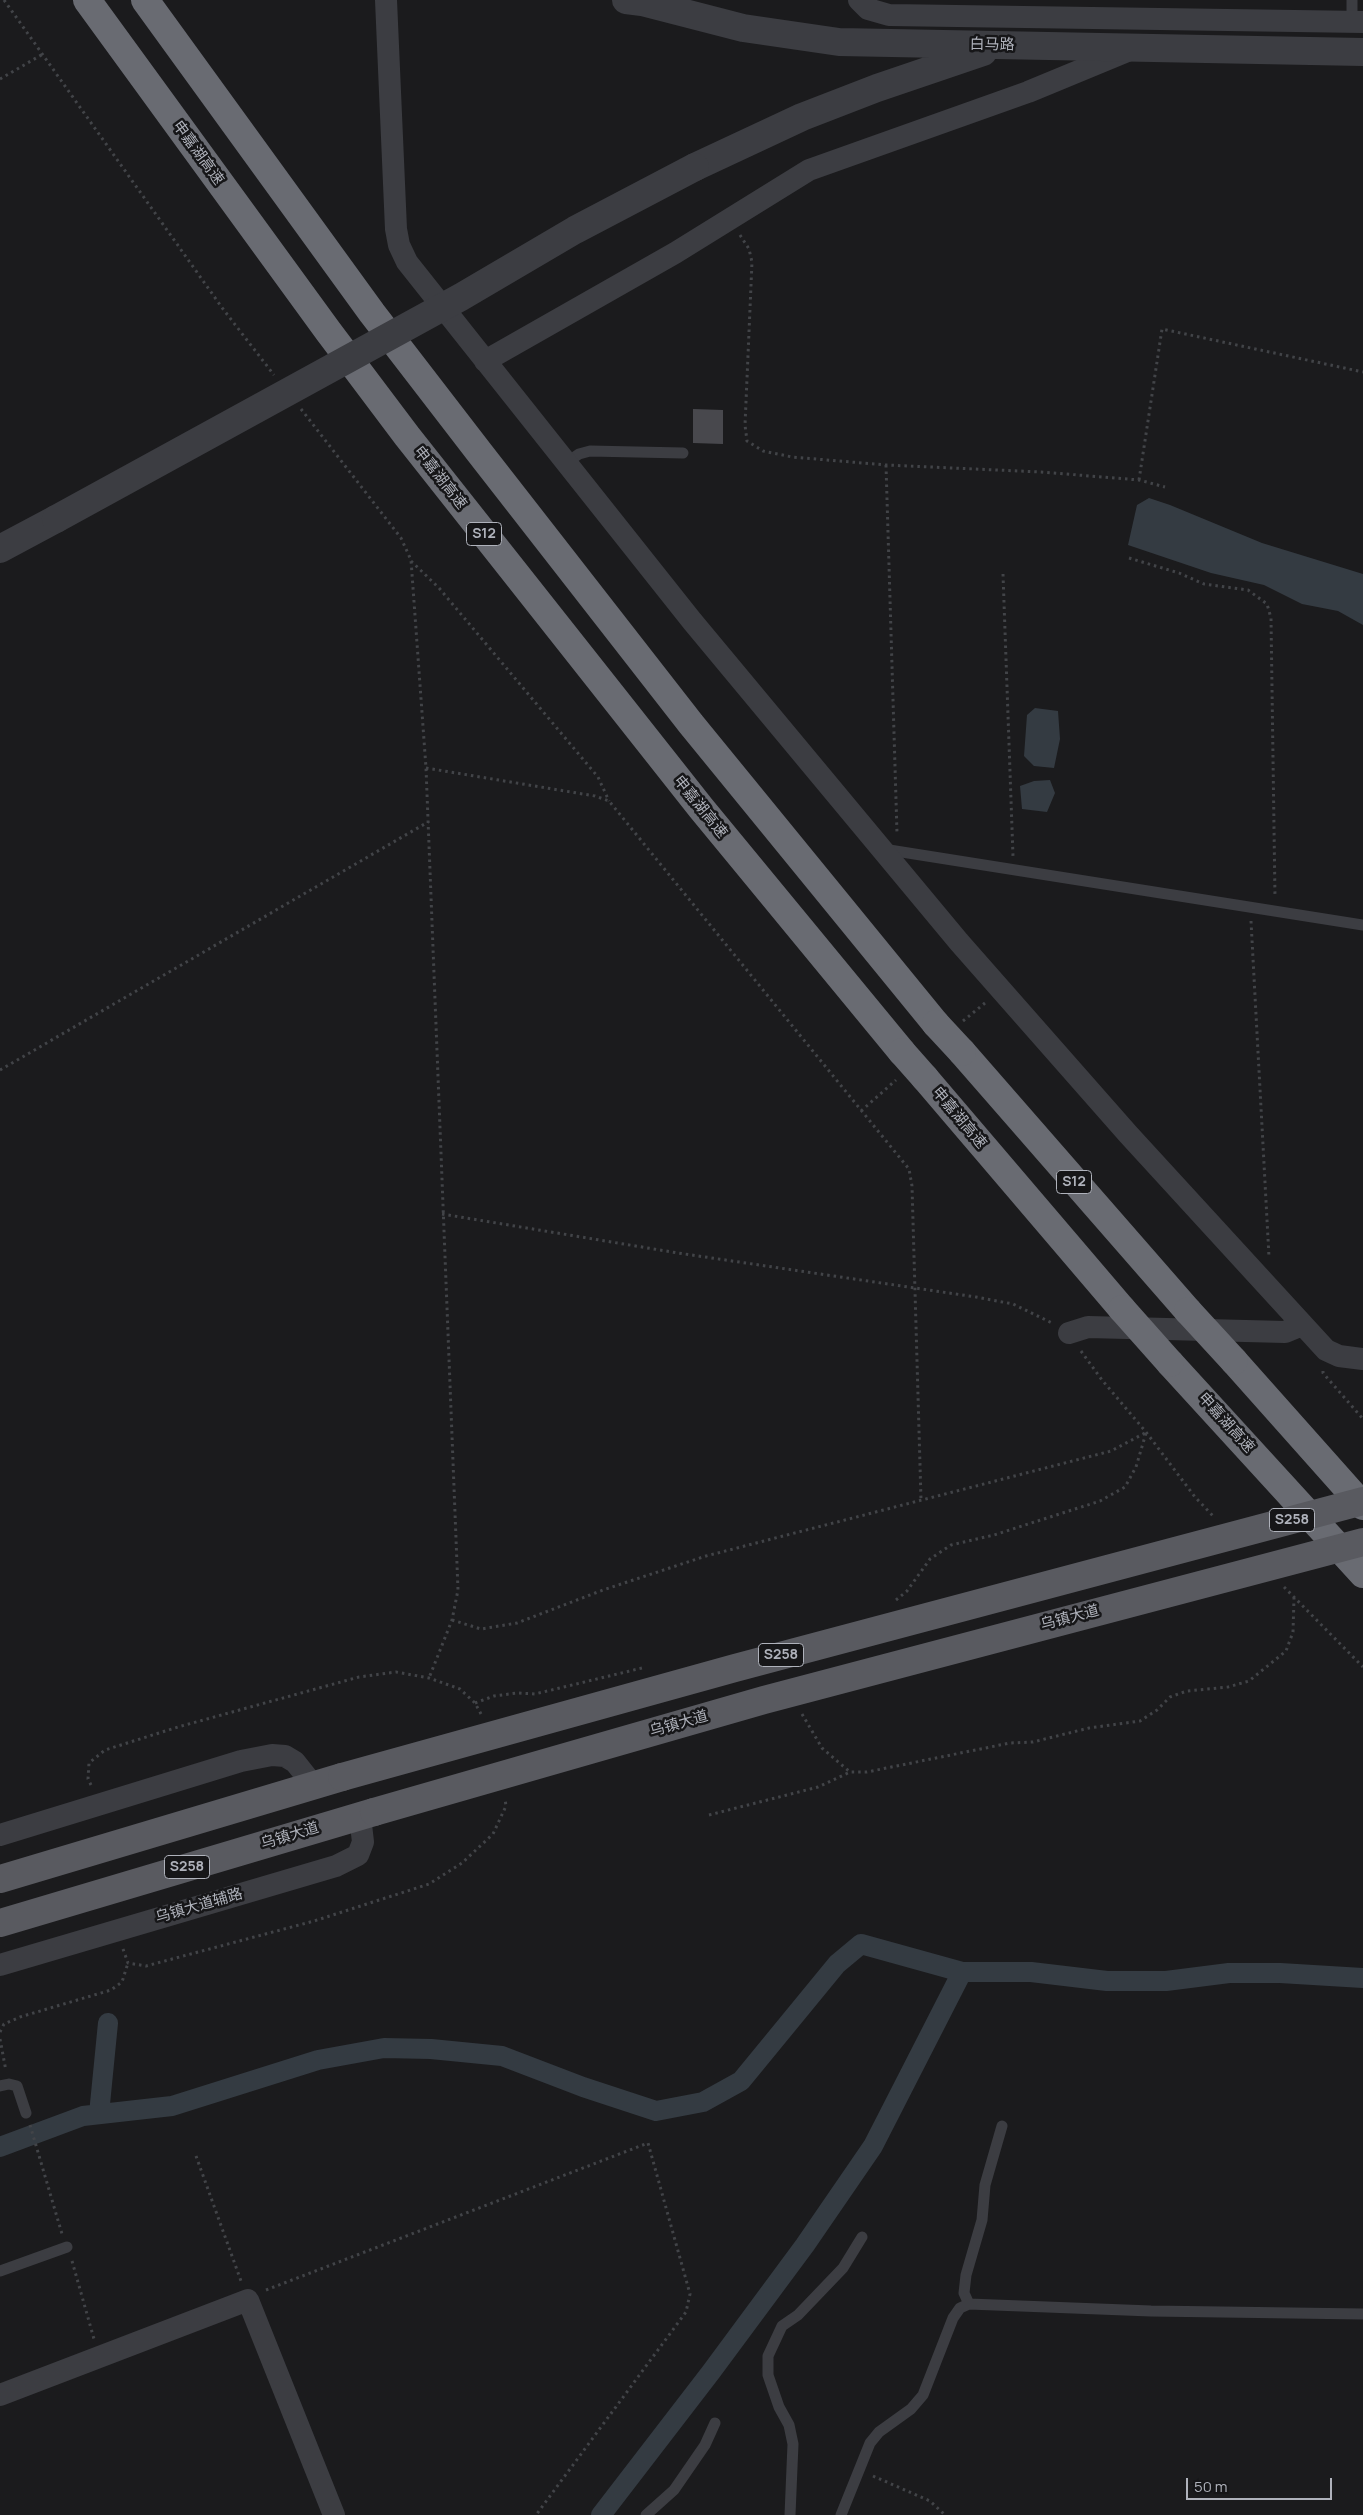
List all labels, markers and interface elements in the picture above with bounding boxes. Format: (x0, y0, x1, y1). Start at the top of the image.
street label: 白马路 (969, 36, 1015, 54)
street label: 申嘉湖高速 (169, 117, 227, 189)
street label: 申嘉湖高速 (410, 443, 470, 513)
road number: S12 (466, 522, 502, 546)
street label: 申嘉湖高速 (669, 772, 731, 842)
street label: 申嘉湖高速 (928, 1083, 990, 1153)
road number: S12 (1056, 1170, 1092, 1194)
street label: 申嘉湖高速 (1194, 1389, 1258, 1457)
road number: S258 (1270, 1508, 1314, 1532)
street label: 乌镇大道 (1039, 1602, 1101, 1634)
road number: S258 (758, 1644, 804, 1666)
street label: 乌镇大道 (648, 1707, 710, 1741)
street label: 乌镇大道 (259, 1819, 321, 1853)
road number: S258 (164, 1855, 210, 1878)
street label: 乌镇大道辅路 (153, 1885, 245, 1927)
scale bar (1188, 2468, 1334, 2500)
text: 50 m (1194, 2476, 1228, 2497)

